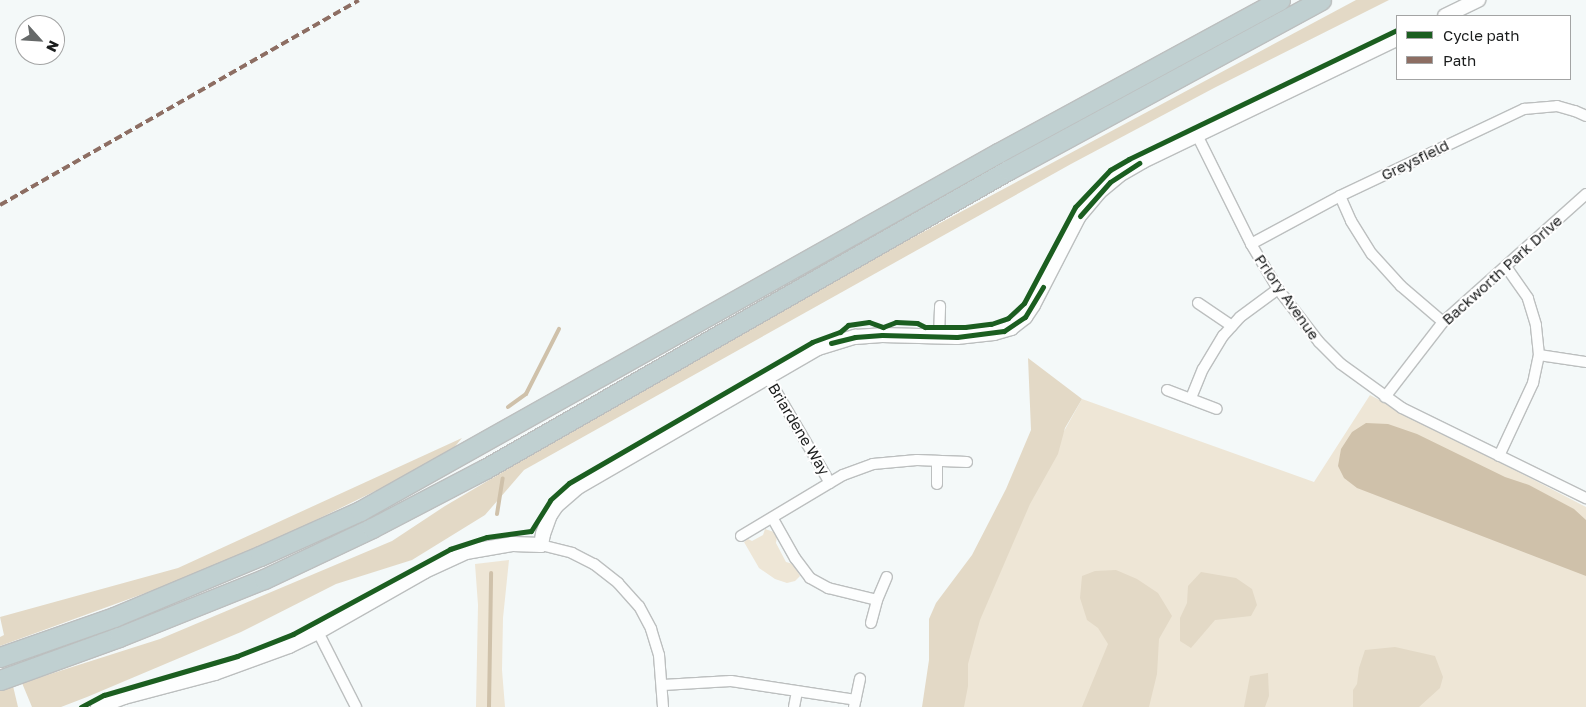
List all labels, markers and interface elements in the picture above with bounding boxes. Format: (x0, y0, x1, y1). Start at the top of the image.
north arrow (15, 15, 65, 65)
legend (1396, 15, 1571, 80)
text: Cycle path (1443, 26, 1519, 44)
text: N (43, 38, 63, 55)
text: Path (1443, 51, 1476, 69)
street label: Greysfield (1378, 136, 1452, 184)
street label: Backworth Park Drive (1438, 212, 1566, 328)
street label: Priory Avenue (1251, 251, 1323, 343)
street label: Briardene Way (764, 380, 834, 478)

